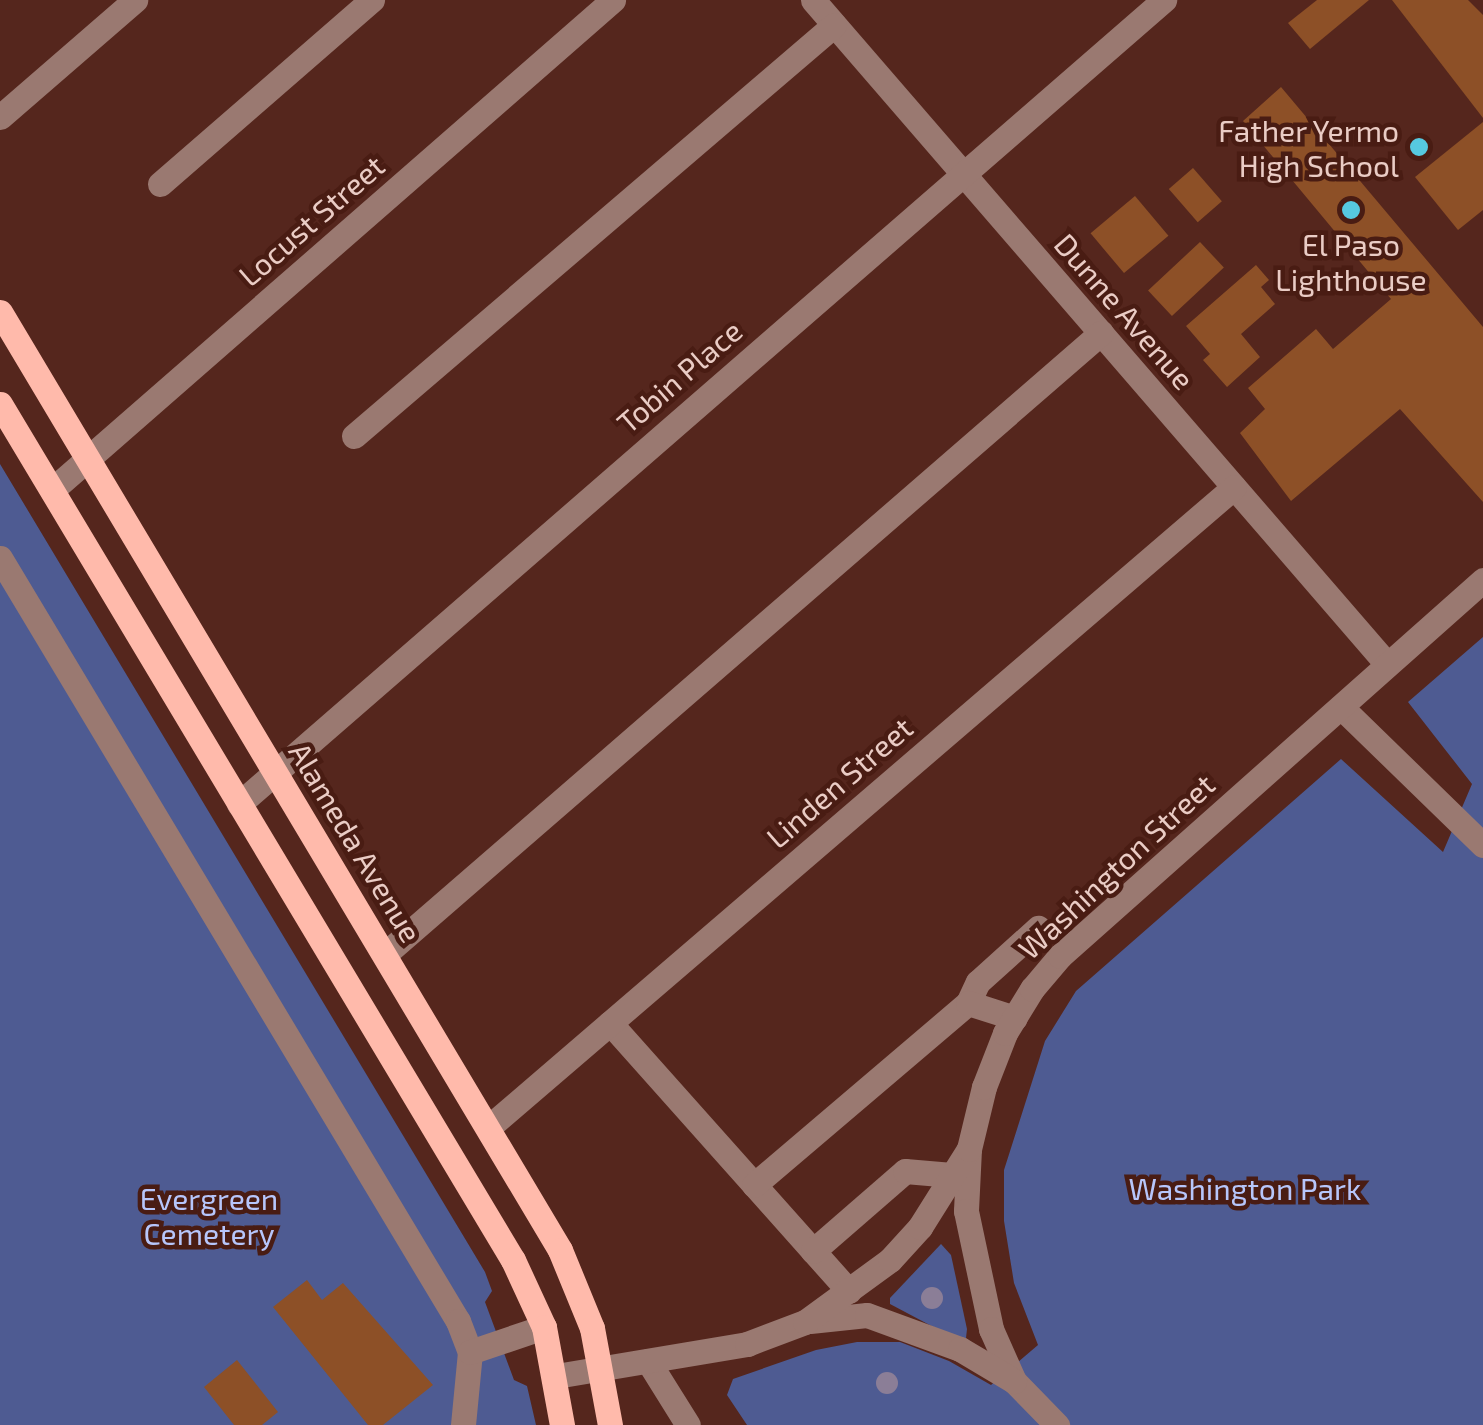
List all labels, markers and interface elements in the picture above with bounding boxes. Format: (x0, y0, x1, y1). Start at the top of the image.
place label: Father Yermo High School (1217, 112, 1399, 182)
marker: Father Yermo High School (1408, 136, 1430, 158)
street label: Locust Street (231, 147, 391, 293)
marker: El Paso Lighthouse (1340, 199, 1362, 221)
street label: Dunne Avenue (1047, 226, 1203, 396)
place label: El Paso Lighthouse (1275, 226, 1427, 296)
street label: Tobin Place (609, 312, 749, 440)
street label: Linden Street (759, 709, 919, 855)
street label: Alameda Avenue (282, 735, 430, 949)
street label: Washington Street (1011, 766, 1221, 966)
park label: Washington Park (1129, 1170, 1361, 1206)
park label: Evergreen Cemetery (140, 1180, 278, 1250)

